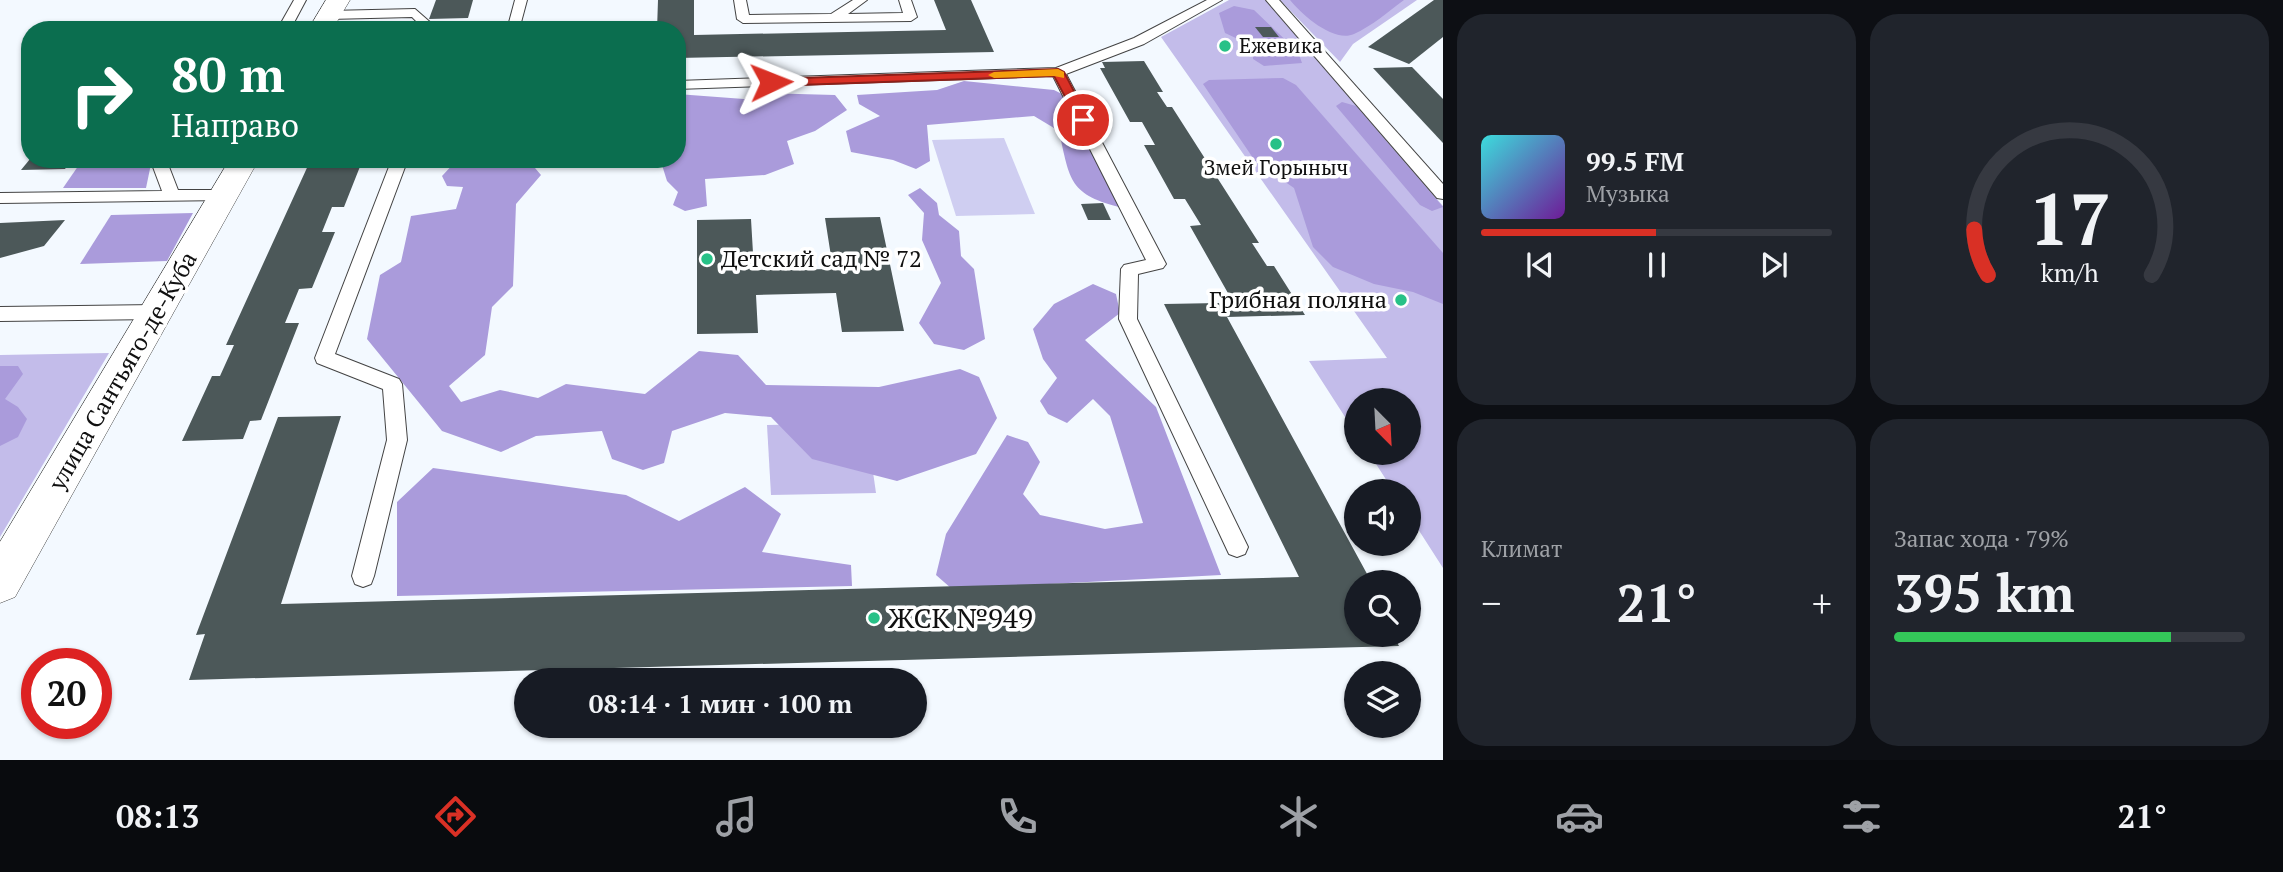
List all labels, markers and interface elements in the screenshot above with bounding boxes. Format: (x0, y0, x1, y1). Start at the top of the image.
place label: Ежевика (1239, 31, 1323, 59)
marker: Ежевика (1217, 38, 1233, 54)
text: 80 m (171, 41, 285, 106)
position arrow (734, 45, 808, 119)
icon: right (56, 49, 147, 140)
pin (1053, 90, 1113, 150)
icon: arrive (1064, 101, 1102, 139)
text: Направо (171, 104, 299, 146)
marker: Змей Горыныч (1268, 136, 1284, 152)
text: 99.5 FM (1586, 144, 1684, 178)
place label: Змей Горыныч (1204, 153, 1348, 181)
text: 17 (2028, 170, 2111, 267)
text: Музыка (1586, 178, 1670, 209)
place label: Детский сад № 72 (721, 242, 922, 274)
street label: улица Сантьяго-де-Куба (40, 245, 204, 497)
icon: previous (1521, 246, 1559, 284)
icon: pause (1638, 246, 1676, 284)
icon: next (1755, 246, 1793, 284)
marker: Детский сад № 72 (699, 251, 715, 267)
text: km/h (2041, 256, 2099, 289)
place label: Грибная поляна (1209, 283, 1387, 315)
marker: Грибная поляна (1393, 292, 1409, 308)
north arrow (1344, 388, 1421, 466)
map controls (1344, 388, 1421, 738)
button: sound (1344, 479, 1421, 556)
text: Запас хода · 79% (1894, 523, 2069, 554)
text: Климат (1481, 533, 1562, 564)
text: 395 km (1894, 558, 2075, 627)
text: 21° (1616, 568, 1697, 637)
button: search (1344, 570, 1421, 647)
text: − (1481, 578, 1501, 628)
text: + (1812, 578, 1832, 628)
place label: ЖСК №949 (888, 599, 1033, 636)
marker: ЖСК №949 (866, 610, 882, 626)
speed limit sign: 20 (21, 648, 112, 739)
button: layers (1344, 661, 1421, 738)
text: 08:14 · 1 мин · 100 m (589, 686, 852, 720)
icon: directions (431, 792, 480, 841)
icon: music (712, 792, 761, 841)
icon: phone (993, 792, 1042, 841)
icon: climate (1274, 792, 1323, 841)
icon: car (1555, 792, 1604, 841)
icon: filters (1837, 792, 1886, 841)
text: 08:13 (116, 795, 199, 837)
text: 21° (2118, 795, 2167, 837)

